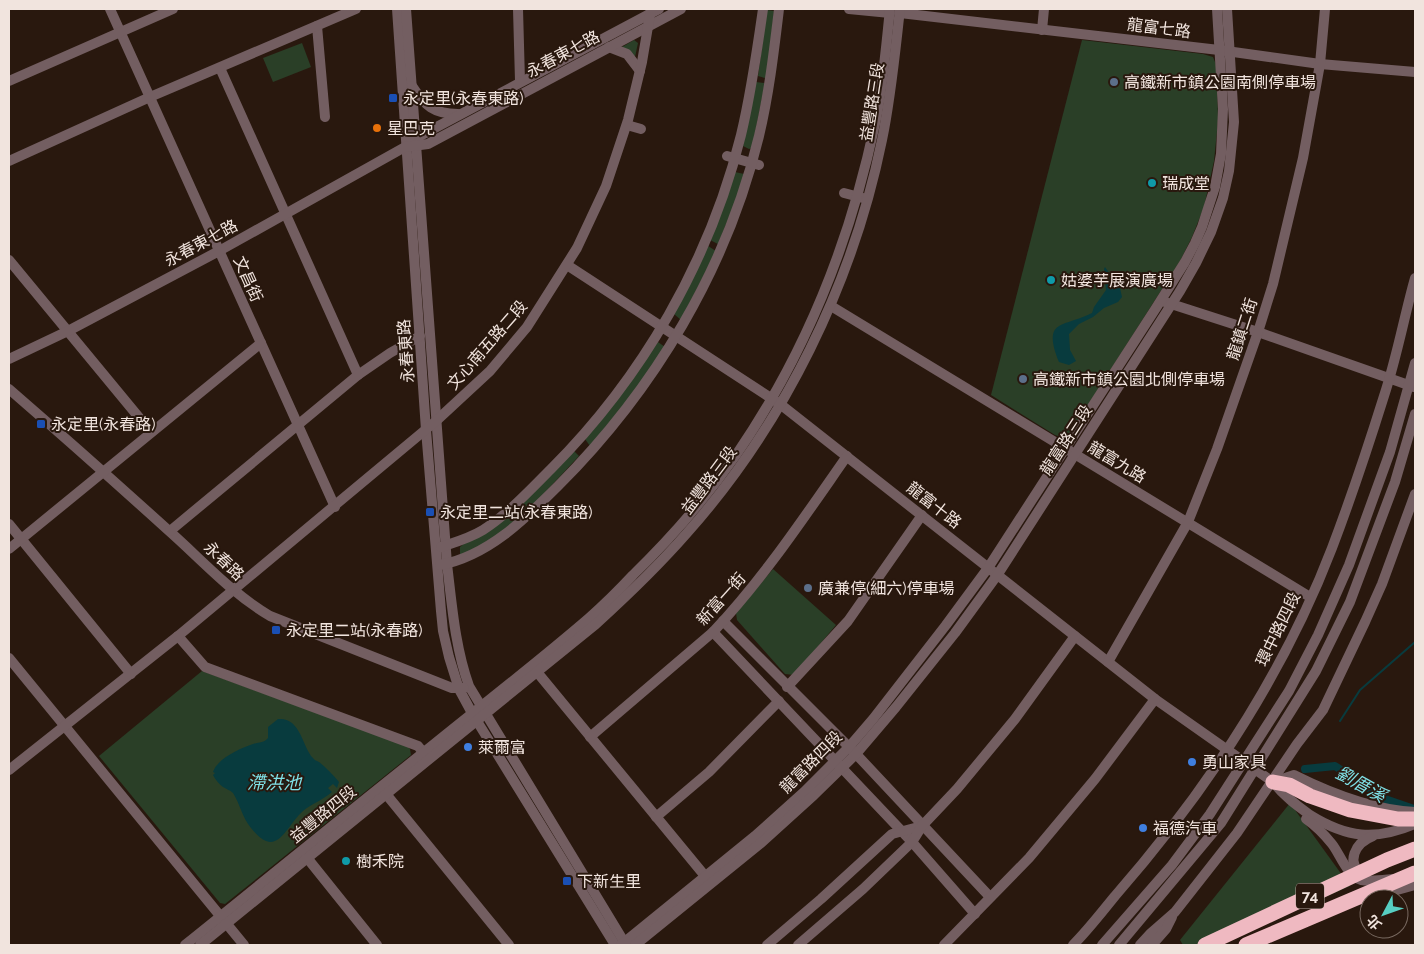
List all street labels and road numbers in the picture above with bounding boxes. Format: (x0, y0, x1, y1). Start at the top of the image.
street label: 龍富七路 (1126, 15, 1192, 41)
street label: 永春東七路 (523, 27, 603, 81)
street label: 益豐路三段 (856, 61, 888, 143)
street label: 永春東七路 (161, 216, 241, 270)
street label: 文昌街 (230, 253, 266, 305)
street label: 文心南五路二段 (443, 296, 531, 394)
street label: 龍鎮二街 (1223, 296, 1261, 362)
street label: 永春東路 (394, 318, 418, 384)
street label: 龍富路三段 (1036, 401, 1096, 479)
street label: 龍富九路 (1085, 437, 1149, 487)
street label: 益豐路三段 (677, 442, 741, 518)
street label: 龍富十路 (903, 478, 965, 532)
street label: 永春路 (200, 538, 248, 584)
street label: 新富一街 (693, 569, 749, 629)
street label: 環中路四段 (1252, 589, 1304, 669)
street label: 龍富路四段 (776, 727, 846, 797)
street label: 益豐路四段 (286, 781, 360, 847)
road number: 74 (1296, 884, 1324, 908)

